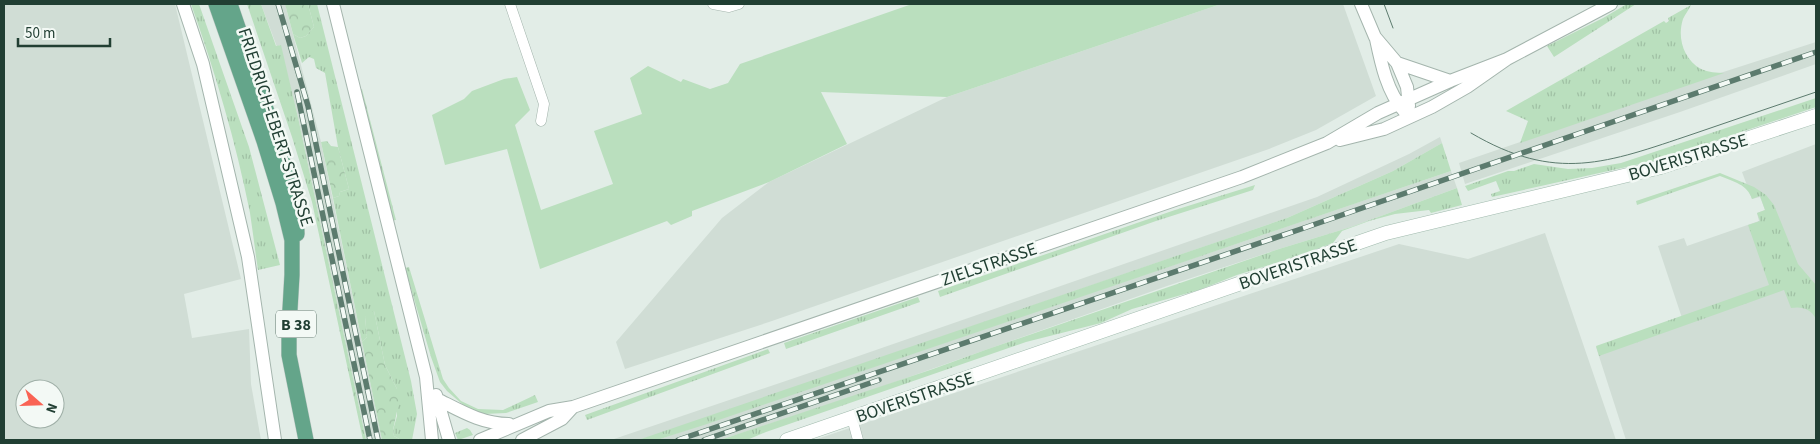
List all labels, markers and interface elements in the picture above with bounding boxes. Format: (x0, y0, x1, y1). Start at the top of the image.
scale bar (18, 15, 110, 47)
text: 50 m (25, 23, 55, 44)
street label: FRIEDRICH-EBERT-STRASSE (232, 25, 319, 230)
street label: BOVERISTRASSE (1625, 127, 1751, 187)
street label: BOVERISTRASSE (1236, 233, 1361, 296)
street label: ZIELSTRASSE (938, 236, 1040, 293)
road number: B 38 (276, 310, 316, 338)
street label: BOVERISTRASSE (853, 366, 978, 429)
north arrow (15, 379, 65, 429)
text: N (40, 400, 62, 416)

